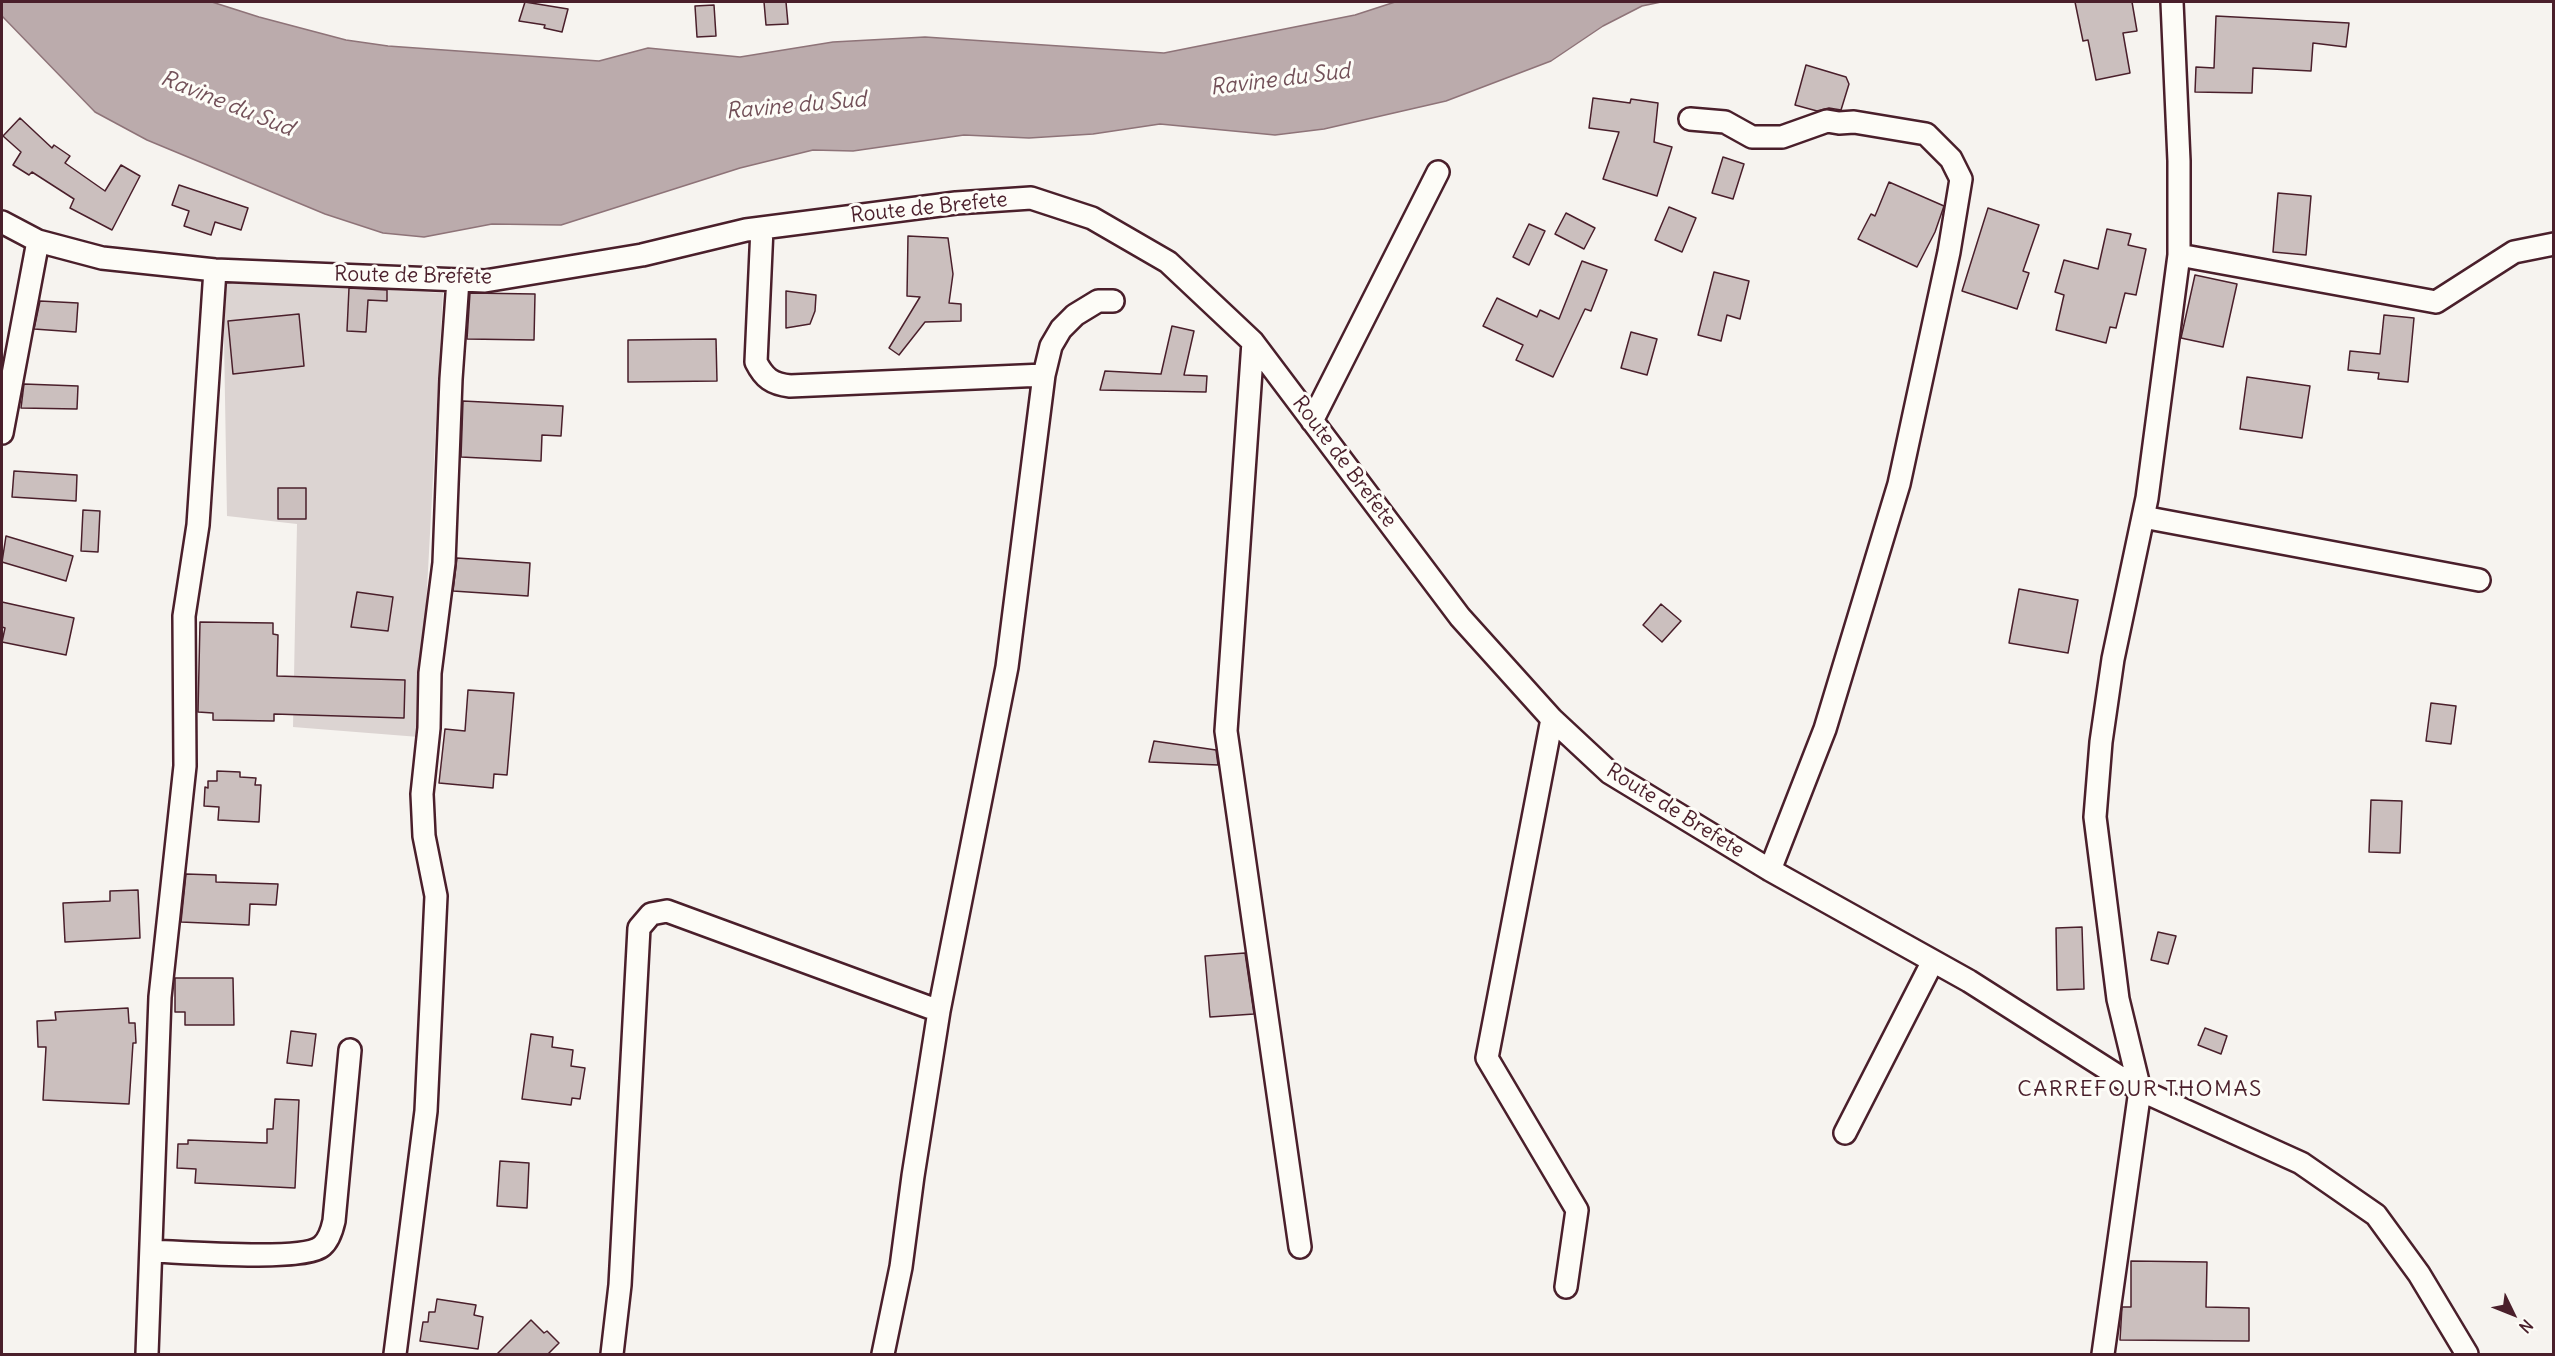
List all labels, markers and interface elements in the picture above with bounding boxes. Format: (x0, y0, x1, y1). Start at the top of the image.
water label: Ravine du Sud (1209, 58, 1351, 102)
water label: Ravine du Sud (157, 65, 297, 143)
water label: Ravine du Sud (725, 87, 867, 125)
street label: Route de Brefete (849, 187, 1009, 229)
street label: Route de Brefete (334, 262, 492, 290)
street label: Route de Brefete (1286, 391, 1402, 533)
street label: Route de Brefete (1601, 759, 1749, 863)
district label: CARREFOUR THOMAS (2017, 1077, 2263, 1103)
north arrow (2483, 1284, 2543, 1344)
text: N (2515, 1315, 2537, 1337)

